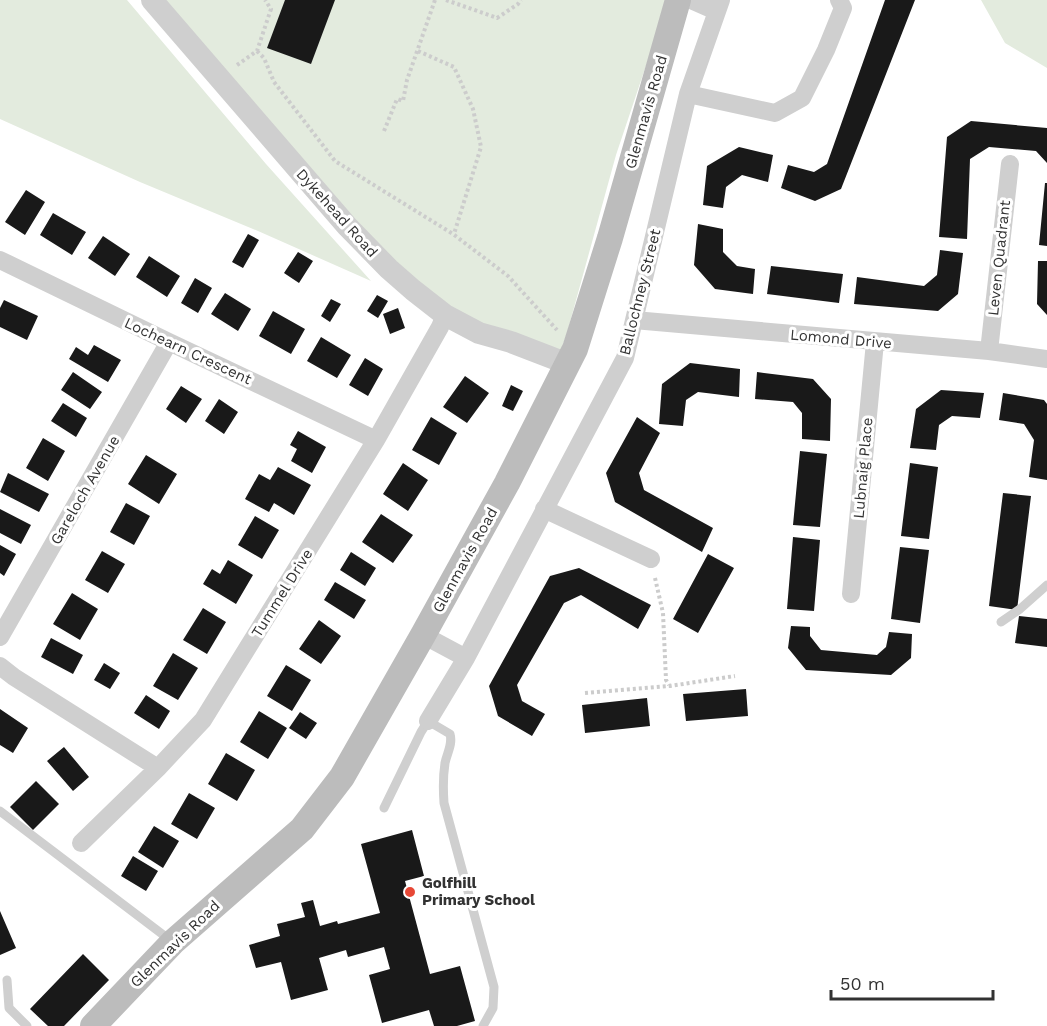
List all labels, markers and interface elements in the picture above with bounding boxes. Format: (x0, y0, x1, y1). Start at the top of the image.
street label: Glenmavis Road (621, 53, 671, 171)
street label: Dykehead Road (293, 165, 381, 261)
street label: Leven Quadrant (984, 199, 1014, 317)
street label: Ballochney Street (616, 226, 665, 357)
street label: Lochearn Crescent (121, 314, 255, 389)
street label: Lomond Drive (789, 326, 893, 352)
street label: Lubnaig Place (850, 417, 876, 519)
street label: Gareloch Avenue (47, 432, 123, 548)
street label: Glenmavis Road (429, 504, 501, 616)
street label: Tummel Drive (248, 545, 316, 641)
place label: Golfhill Primary School (422, 874, 535, 909)
marker: Golfhill Primary School (403, 885, 417, 899)
street label: Glenmavis Road (127, 897, 223, 991)
scale bar (831, 963, 993, 1001)
text: 50 m (840, 973, 885, 994)

